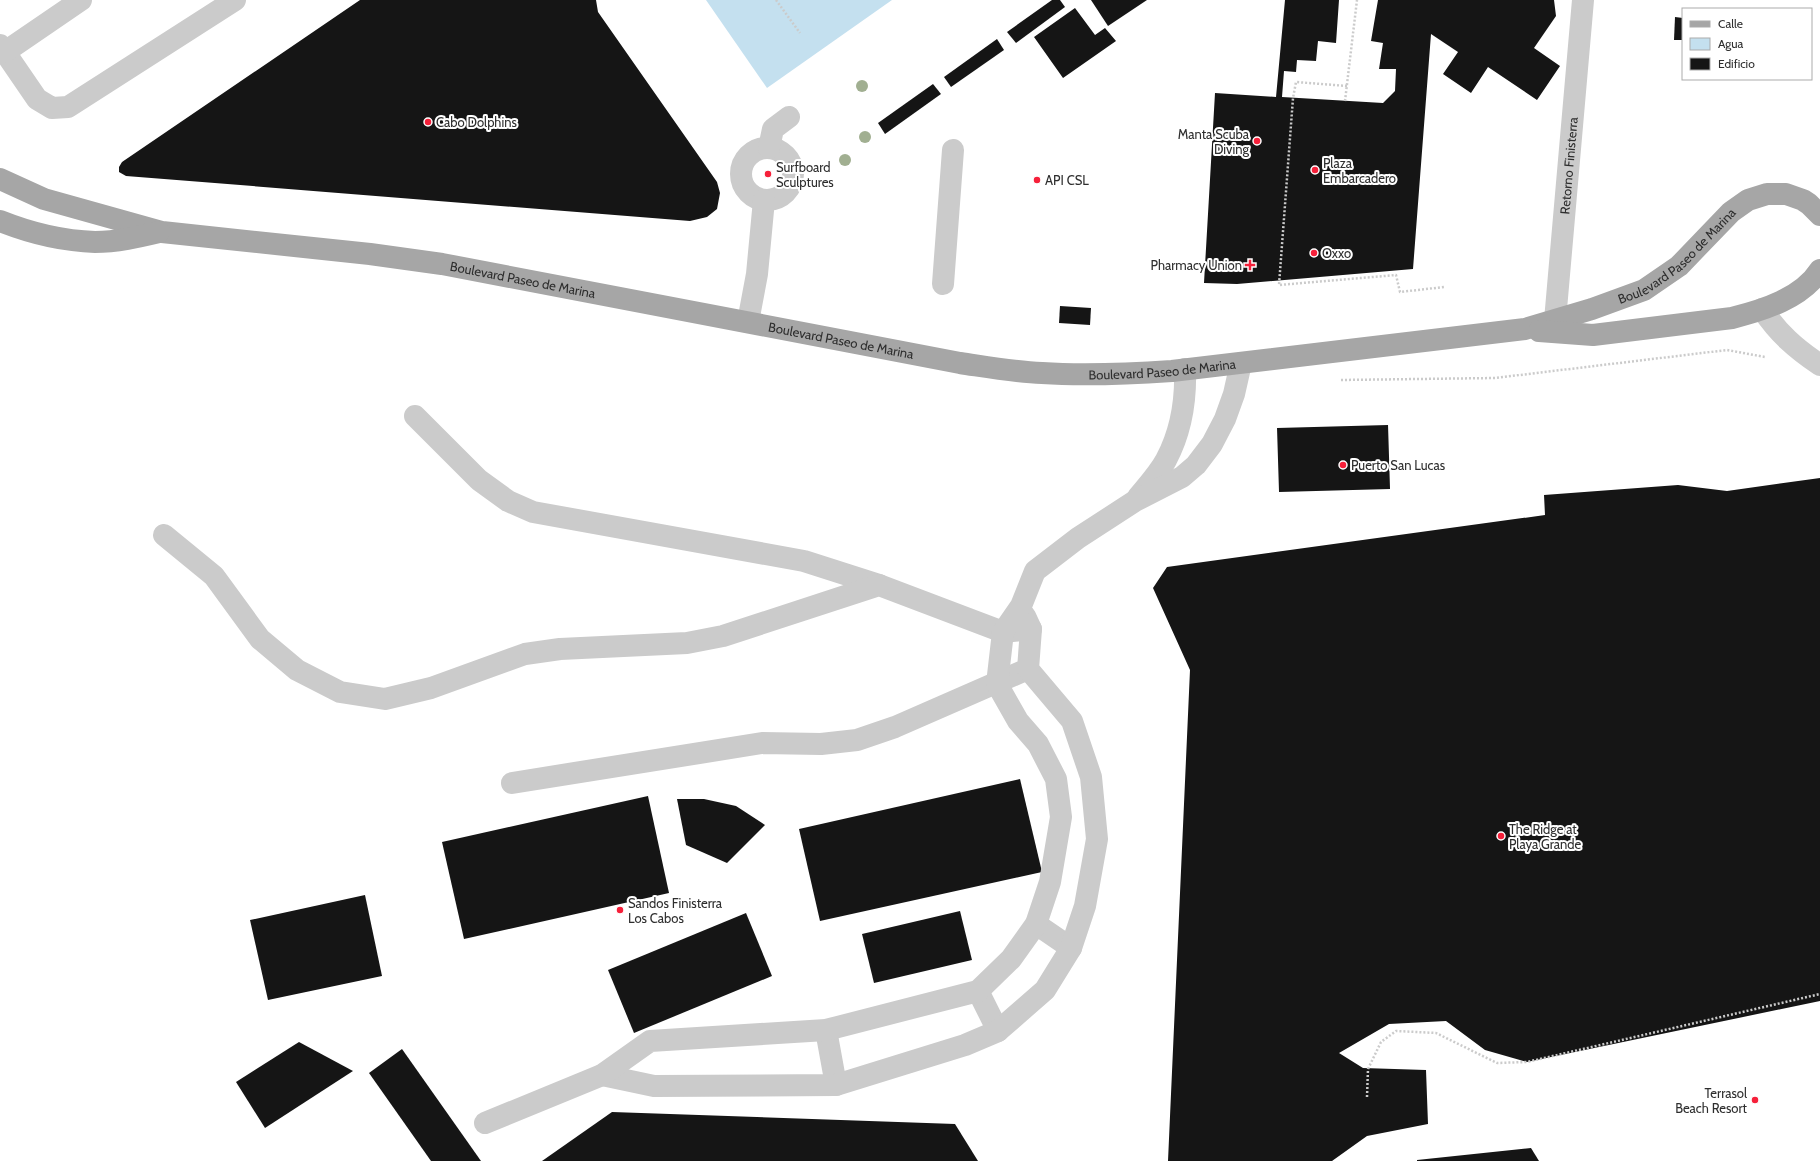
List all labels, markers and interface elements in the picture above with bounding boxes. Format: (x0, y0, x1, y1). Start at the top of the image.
legend (1682, 8, 1812, 80)
text: Calle (1718, 16, 1743, 31)
text: Agua (1718, 36, 1744, 51)
text: Edificio (1718, 56, 1755, 71)
place label: Cabo Dolphins (436, 114, 517, 130)
street label: Retorno Finisterra (1556, 116, 1581, 215)
marker: Cabo Dolphins (423, 117, 433, 127)
place label: Manta Scuba Diving (1178, 126, 1250, 157)
marker: Manta Scuba Diving (1252, 136, 1262, 146)
place label: Plaza Embarcadero (1323, 155, 1396, 186)
place label: Surfboard Sculptures (776, 159, 834, 190)
marker: Plaza Embarcadero (1310, 165, 1320, 175)
marker: Surfboard Sculptures (763, 169, 773, 179)
place label: API CSL (1045, 172, 1089, 188)
marker: API CSL (1032, 175, 1042, 185)
street label: Boulevard Paseo de Marina (1615, 204, 1739, 307)
place label: Oxxo (1322, 245, 1351, 261)
marker: Oxxo (1309, 248, 1319, 258)
place label: Pharmacy Union (1151, 257, 1242, 273)
street label: Boulevard Paseo de Marina (449, 258, 598, 301)
marker: Pharmacy Union (1245, 260, 1255, 270)
street label: Boulevard Paseo de Marina (767, 319, 916, 362)
street label: Boulevard Paseo de Marina (1088, 355, 1237, 382)
place label: Puerto San Lucas (1351, 457, 1446, 473)
marker: Puerto San Lucas (1338, 460, 1348, 470)
place label: The Ridge at Playa Grande (1509, 821, 1581, 852)
marker: The Ridge at Playa Grande (1496, 831, 1506, 841)
place label: Sandos Finisterra Los Cabos (628, 895, 723, 926)
marker: Sandos Finisterra Los Cabos (615, 905, 625, 915)
place label: Terrasol Beach Resort (1675, 1085, 1748, 1116)
marker: Terrasol Beach Resort (1750, 1095, 1760, 1105)

